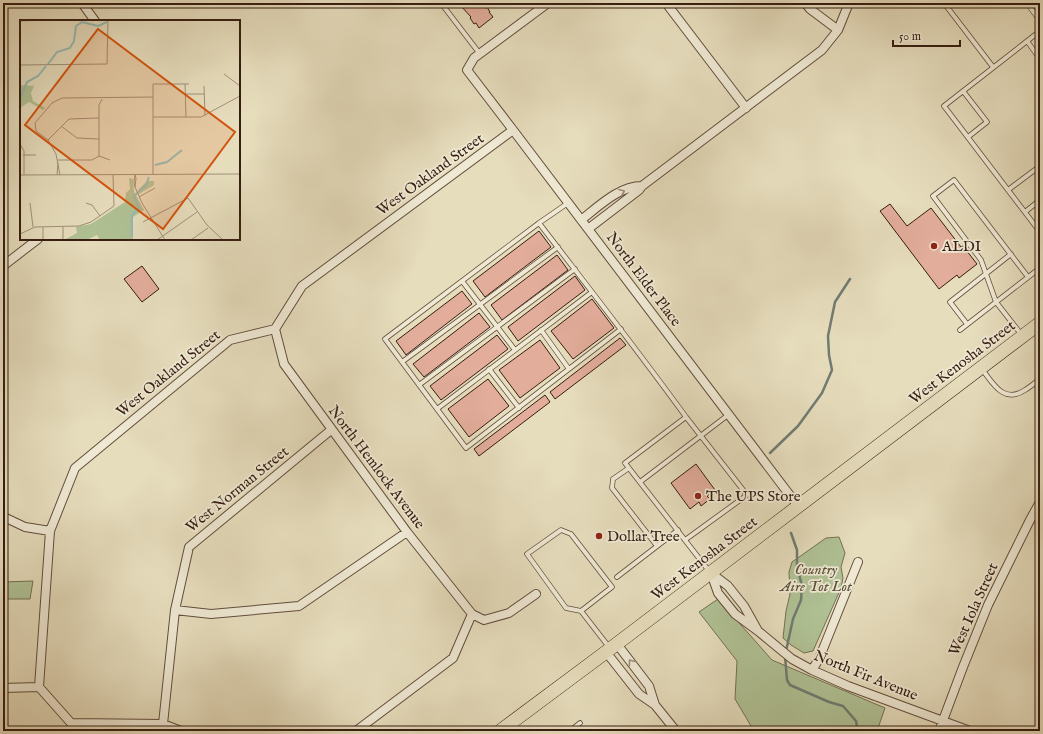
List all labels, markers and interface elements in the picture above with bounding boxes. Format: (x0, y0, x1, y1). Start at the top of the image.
inset map (20, 20, 240, 240)
scale bar (893, 22, 960, 48)
text: 50 m (899, 29, 921, 44)
street label: West Oakland Street (373, 129, 488, 220)
one-way arrow (618, 188, 625, 196)
street label: North Elder Place (602, 228, 685, 330)
place label: ALDI (941, 237, 982, 256)
marker: ALDI (929, 241, 939, 251)
street label: West Kenosha Street (905, 316, 1019, 409)
street label: West Oakland Street (113, 326, 224, 421)
street label: North Hemlock Avenue (324, 402, 429, 533)
street label: West Norman Street (182, 442, 293, 537)
place label: The UPS Store (706, 487, 801, 506)
marker: The UPS Store (693, 491, 703, 501)
street label: West Kenosha Street (647, 512, 761, 605)
place label: Dollar Tree (607, 527, 680, 546)
marker: Dollar Tree (594, 531, 604, 541)
park label: Country Aire Tot Lot (778, 560, 853, 596)
street label: West Iola Street (945, 560, 1002, 659)
street label: North Fir Avenue (811, 646, 921, 705)
one-way arrow (628, 659, 635, 666)

